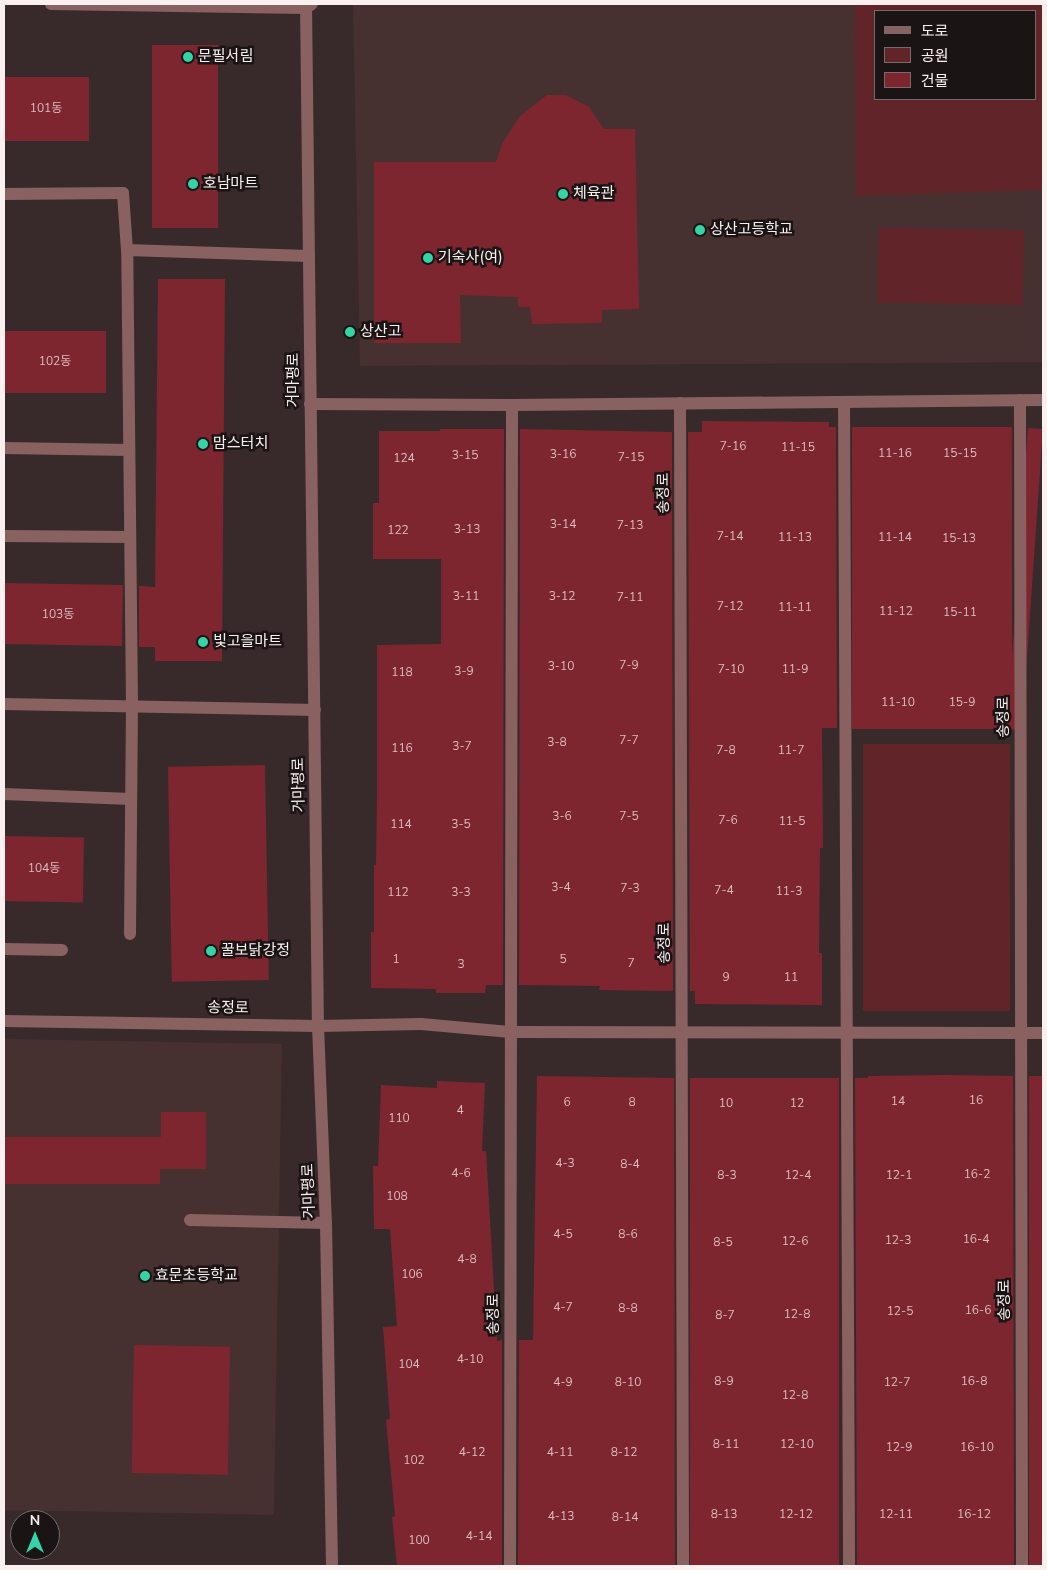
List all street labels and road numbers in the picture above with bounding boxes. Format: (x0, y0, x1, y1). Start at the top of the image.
street label: 거마평로 (285, 352, 303, 408)
street label: 송정로 (655, 472, 673, 514)
street label: 송정로 (995, 696, 1013, 738)
street label: 거마평로 (290, 757, 308, 813)
street label: 송정로 (656, 922, 674, 964)
street label: 송정로 (207, 999, 249, 1017)
street label: 거마평로 (299, 1163, 319, 1219)
street label: 송정로 (996, 1279, 1014, 1321)
street label: 송정로 (485, 1293, 503, 1335)

